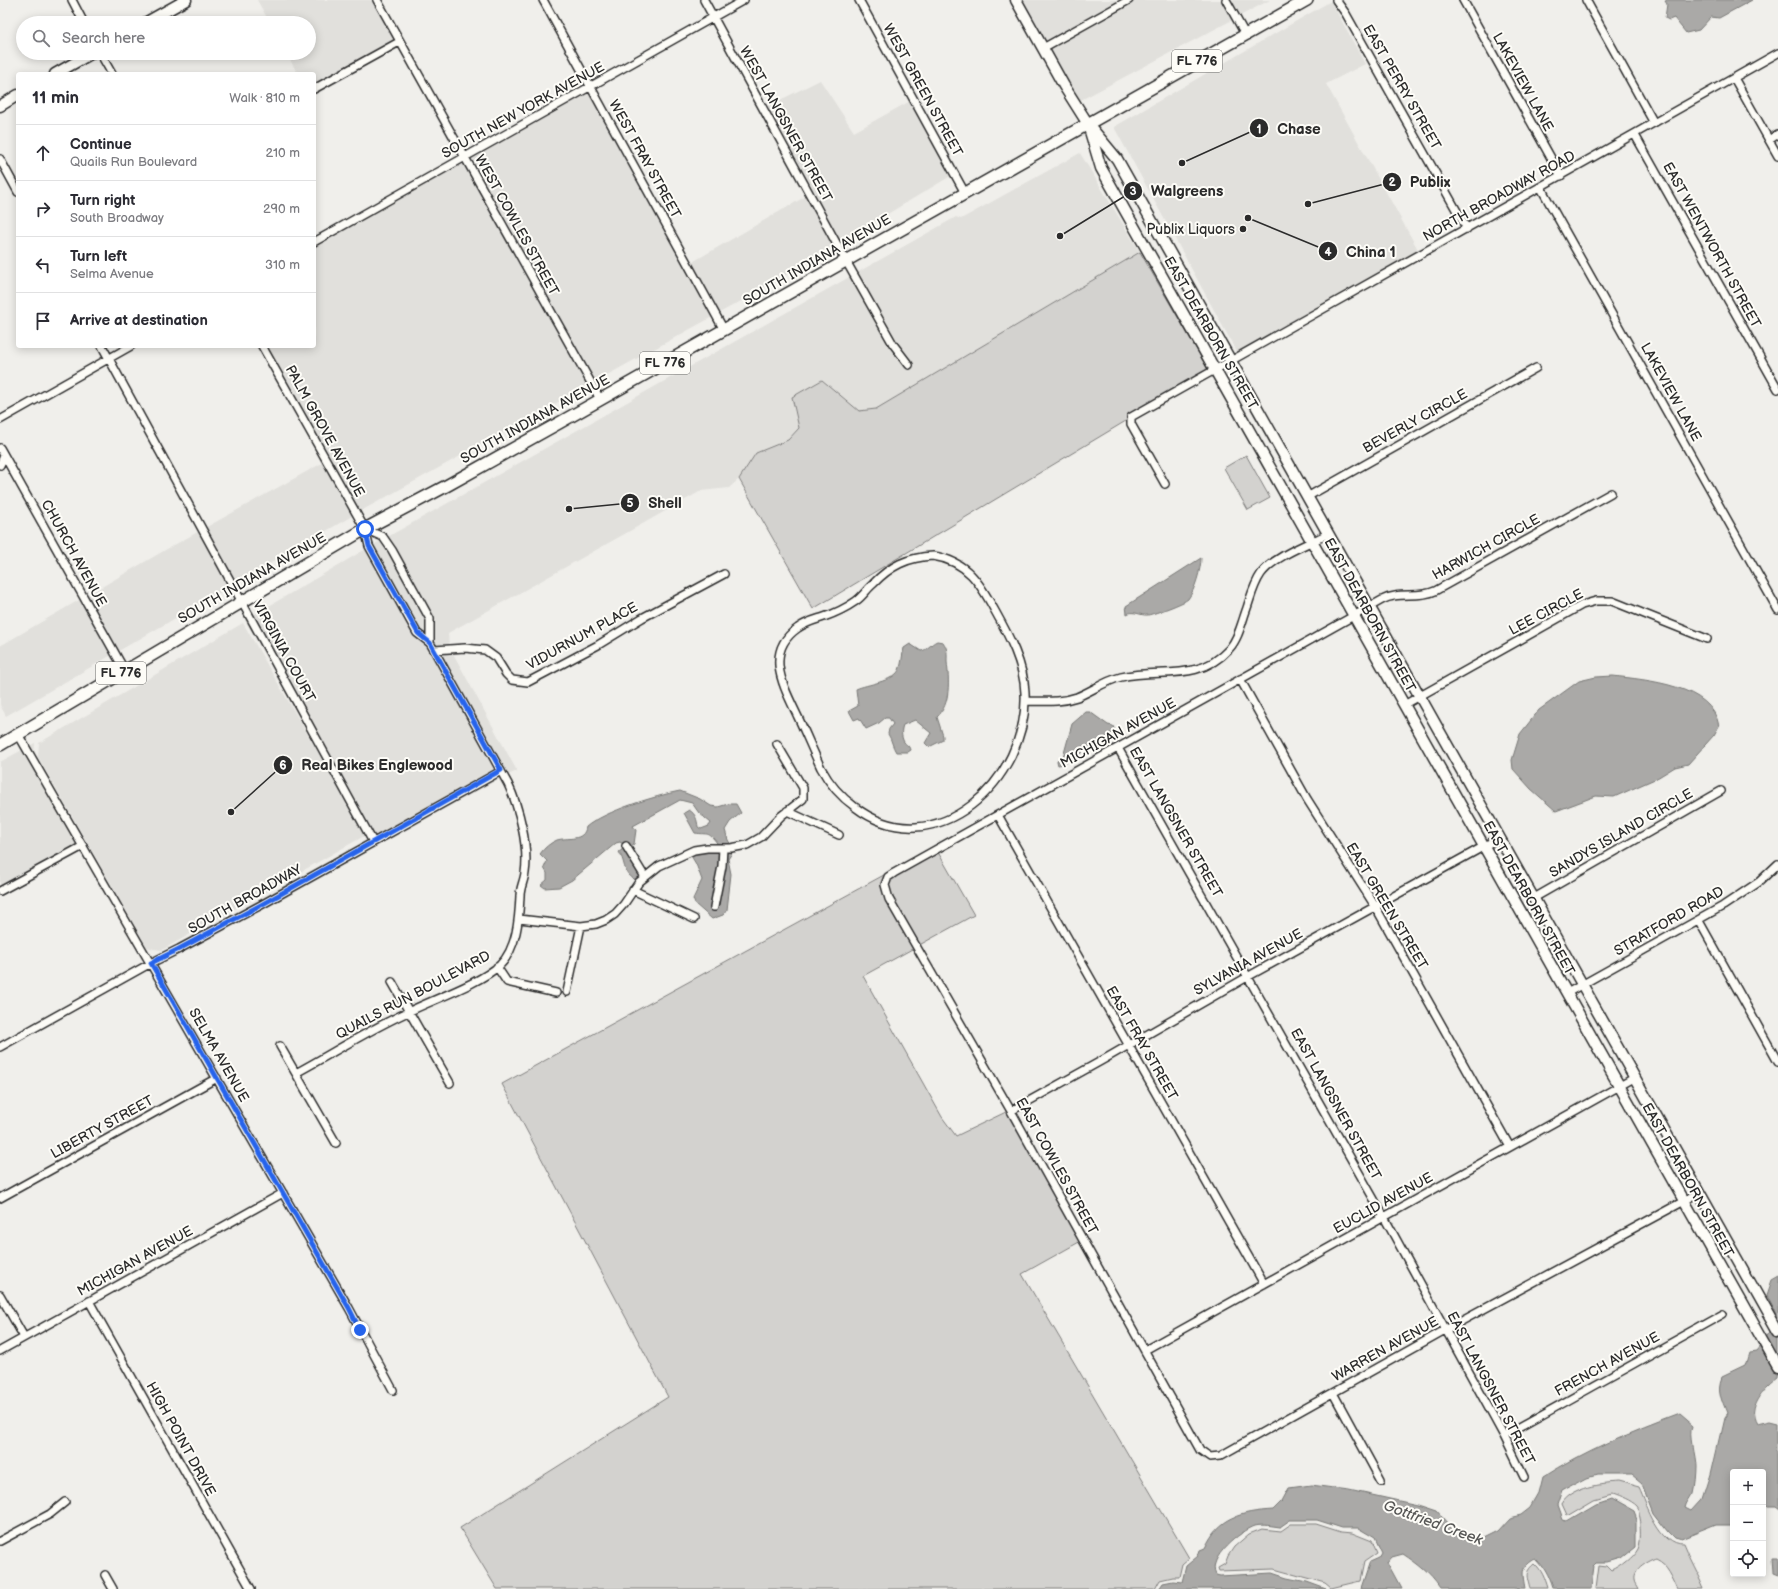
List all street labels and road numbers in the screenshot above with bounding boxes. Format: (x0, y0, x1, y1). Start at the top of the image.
street label: WEST GREEN STREET (880, 21, 967, 160)
street label: EAST PERRY STREET (1359, 22, 1445, 153)
street label: LAKEVIEW LANE (1489, 30, 1557, 134)
street label: WEST LANGSNER STREET (736, 43, 836, 205)
road number: FL 776 (1172, 50, 1222, 72)
street label: SOUTH NEW YORK AVENUE (439, 58, 607, 162)
street label: WEST FRAY STREET (605, 97, 685, 222)
street label: NORTH BROADWAY ROAD (1420, 147, 1578, 245)
street label: WEST COWLES STREET (471, 152, 563, 299)
street label: EAST WENTWORTH STREET (1659, 159, 1765, 331)
street label: SOUTH INDIANA AVENUE (740, 211, 894, 309)
street label: EAST DEARBORN STREET (1160, 253, 1262, 413)
street label: LAKEVIEW LANE (1637, 340, 1705, 444)
road number: FL 776 (640, 352, 690, 374)
street label: PALM GROVE AVENUE (282, 362, 368, 500)
street label: SOUTH INDIANA AVENUE (457, 371, 613, 467)
street label: BEVERLY CIRCLE (1360, 385, 1470, 457)
street label: CHURCH AVENUE (38, 497, 110, 609)
street label: HARWICH CIRCLE (1429, 510, 1543, 584)
street label: SOUTH INDIANA AVENUE (175, 529, 329, 627)
street label: EAST DEARBORN STREET (1320, 535, 1420, 696)
street label: LEE CIRCLE (1506, 585, 1586, 639)
street label: VIRGINIA COURT (249, 597, 319, 706)
street label: VIDURNUM PLACE (524, 598, 640, 674)
road number: FL 776 (96, 662, 146, 684)
street label: MICHIGAN AVENUE (1057, 694, 1179, 772)
street label: EAST LANGSNER STREET (1126, 744, 1226, 901)
street label: SANDYS ISLAND CIRCLE (1546, 785, 1696, 881)
street label: EAST DEARBORN STREET (1479, 818, 1579, 979)
street label: EAST GREEN STREET (1342, 840, 1432, 973)
street label: SOUTH BROADWAY (185, 860, 305, 937)
street label: STRATFORD ROAD (1611, 883, 1727, 959)
street label: SYLVANIA AVENUE (1191, 925, 1305, 999)
street label: QUAILS RUN BOULEVARD (333, 947, 493, 1043)
street label: EAST FRAY STREET (1102, 983, 1182, 1104)
street label: SELMA AVENUE (185, 1005, 253, 1105)
street label: EAST LANGSNER STREET (1287, 1025, 1385, 1183)
street label: LIBERTY STREET (48, 1091, 157, 1162)
street label: EAST COWLES STREET (1012, 1095, 1102, 1238)
street label: EAST DEARBORN STREET (1638, 1100, 1738, 1261)
street label: EUCLID AVENUE (1330, 1169, 1436, 1237)
street label: MICHIGAN AVENUE (74, 1222, 196, 1300)
street label: EAST LANGSNER STREET (1443, 1309, 1539, 1468)
street label: WARREN AVENUE (1329, 1313, 1441, 1385)
street label: FRENCH AVENUE (1552, 1328, 1662, 1400)
street label: HIGH POINT DRIVE (143, 1379, 219, 1499)

